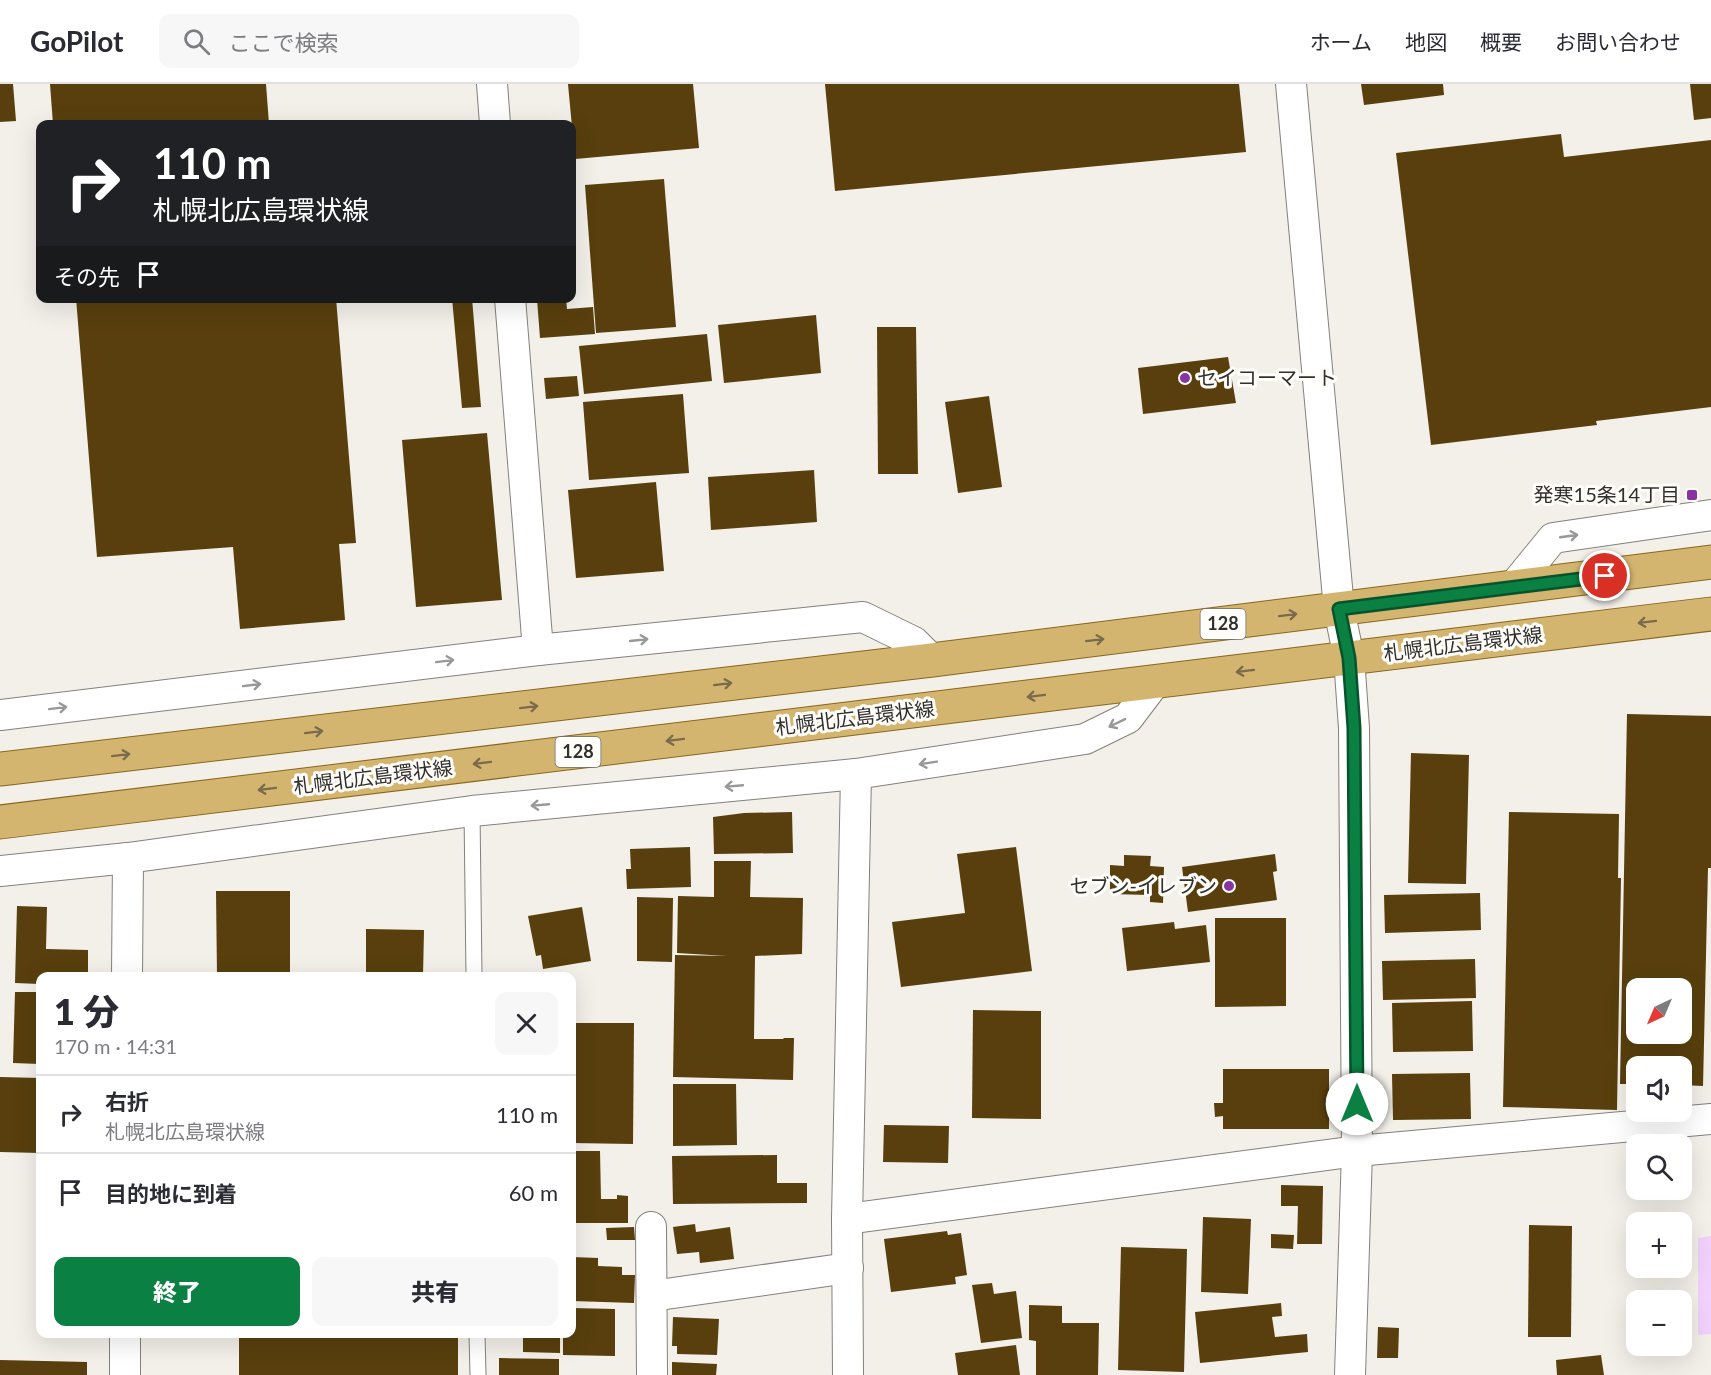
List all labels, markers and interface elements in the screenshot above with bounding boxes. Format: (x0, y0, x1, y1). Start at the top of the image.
search box (159, 14, 579, 68)
text: GoPilot (30, 24, 123, 58)
icon: search (180, 25, 213, 58)
text: ここで検索 (228, 29, 338, 56)
text: ホーム (1310, 29, 1372, 54)
text: 地図 (1405, 29, 1447, 54)
text: 概要 (1480, 29, 1522, 54)
text: お問い合わせ (1555, 29, 1681, 54)
text: 110 m (153, 138, 271, 188)
icon: right (54, 144, 132, 222)
text: 札幌北広島環状線 (153, 193, 369, 226)
icon: arrive (132, 258, 165, 291)
text: その先 (54, 263, 120, 290)
place label: セイコーマート (1197, 365, 1337, 389)
marker: セイコーマート (1178, 371, 1192, 385)
place label: 発寒15条14丁目 (1534, 482, 1680, 506)
marker: 発寒15条14丁目 (1685, 488, 1699, 502)
one-way arrow (1558, 530, 1578, 541)
pin (1579, 550, 1630, 601)
icon: arrive (1588, 559, 1621, 592)
road number: 128 (1200, 609, 1246, 639)
one-way arrow (1278, 610, 1298, 621)
one-way arrow (1638, 617, 1657, 628)
street label: 札幌北広島環状線 (1382, 621, 1544, 665)
one-way arrow (629, 634, 648, 645)
one-way arrow (1084, 634, 1104, 645)
one-way arrow (435, 656, 455, 667)
one-way arrow (1235, 665, 1255, 676)
one-way arrow (241, 679, 261, 690)
one-way arrow (712, 679, 732, 690)
one-way arrow (1026, 691, 1046, 702)
street label: 札幌北広島環状線 (774, 695, 936, 739)
one-way arrow (518, 701, 538, 712)
one-way arrow (48, 702, 67, 713)
one-way arrow (1109, 718, 1127, 730)
one-way arrow (304, 726, 324, 737)
one-way arrow (666, 735, 686, 746)
road number: 128 (556, 737, 600, 767)
one-way arrow (110, 749, 130, 760)
street label: 札幌北広島環状線 (292, 754, 454, 798)
one-way arrow (472, 758, 492, 769)
one-way arrow (918, 758, 938, 769)
one-way arrow (724, 781, 744, 792)
one-way arrow (258, 784, 278, 795)
one-way arrow (530, 800, 550, 811)
place label: セブン-イレブン (1070, 873, 1217, 897)
marker: セブン-イレブン (1222, 879, 1236, 893)
north arrow (1626, 978, 1692, 1044)
map controls (1626, 978, 1692, 1356)
text: 1 分 (54, 989, 119, 1033)
button: close (495, 992, 558, 1055)
text: 170 m · 14:31 (54, 1034, 177, 1058)
button: sound (1626, 1056, 1692, 1122)
position arrow (1325, 1072, 1389, 1136)
text: 右折 (105, 1088, 149, 1115)
icon: right (54, 1098, 87, 1131)
text: 110 m (496, 1101, 558, 1128)
text: 札幌北広島環状線 (105, 1119, 265, 1143)
button: search (1626, 1134, 1692, 1200)
icon: arrive (54, 1176, 87, 1209)
text: 60 m (509, 1179, 558, 1206)
text: 目的地に到着 (105, 1180, 237, 1207)
button: + (1626, 1212, 1692, 1278)
button: 終了 (54, 1257, 300, 1326)
button: 共有 (312, 1257, 558, 1326)
button: − (1626, 1290, 1692, 1356)

